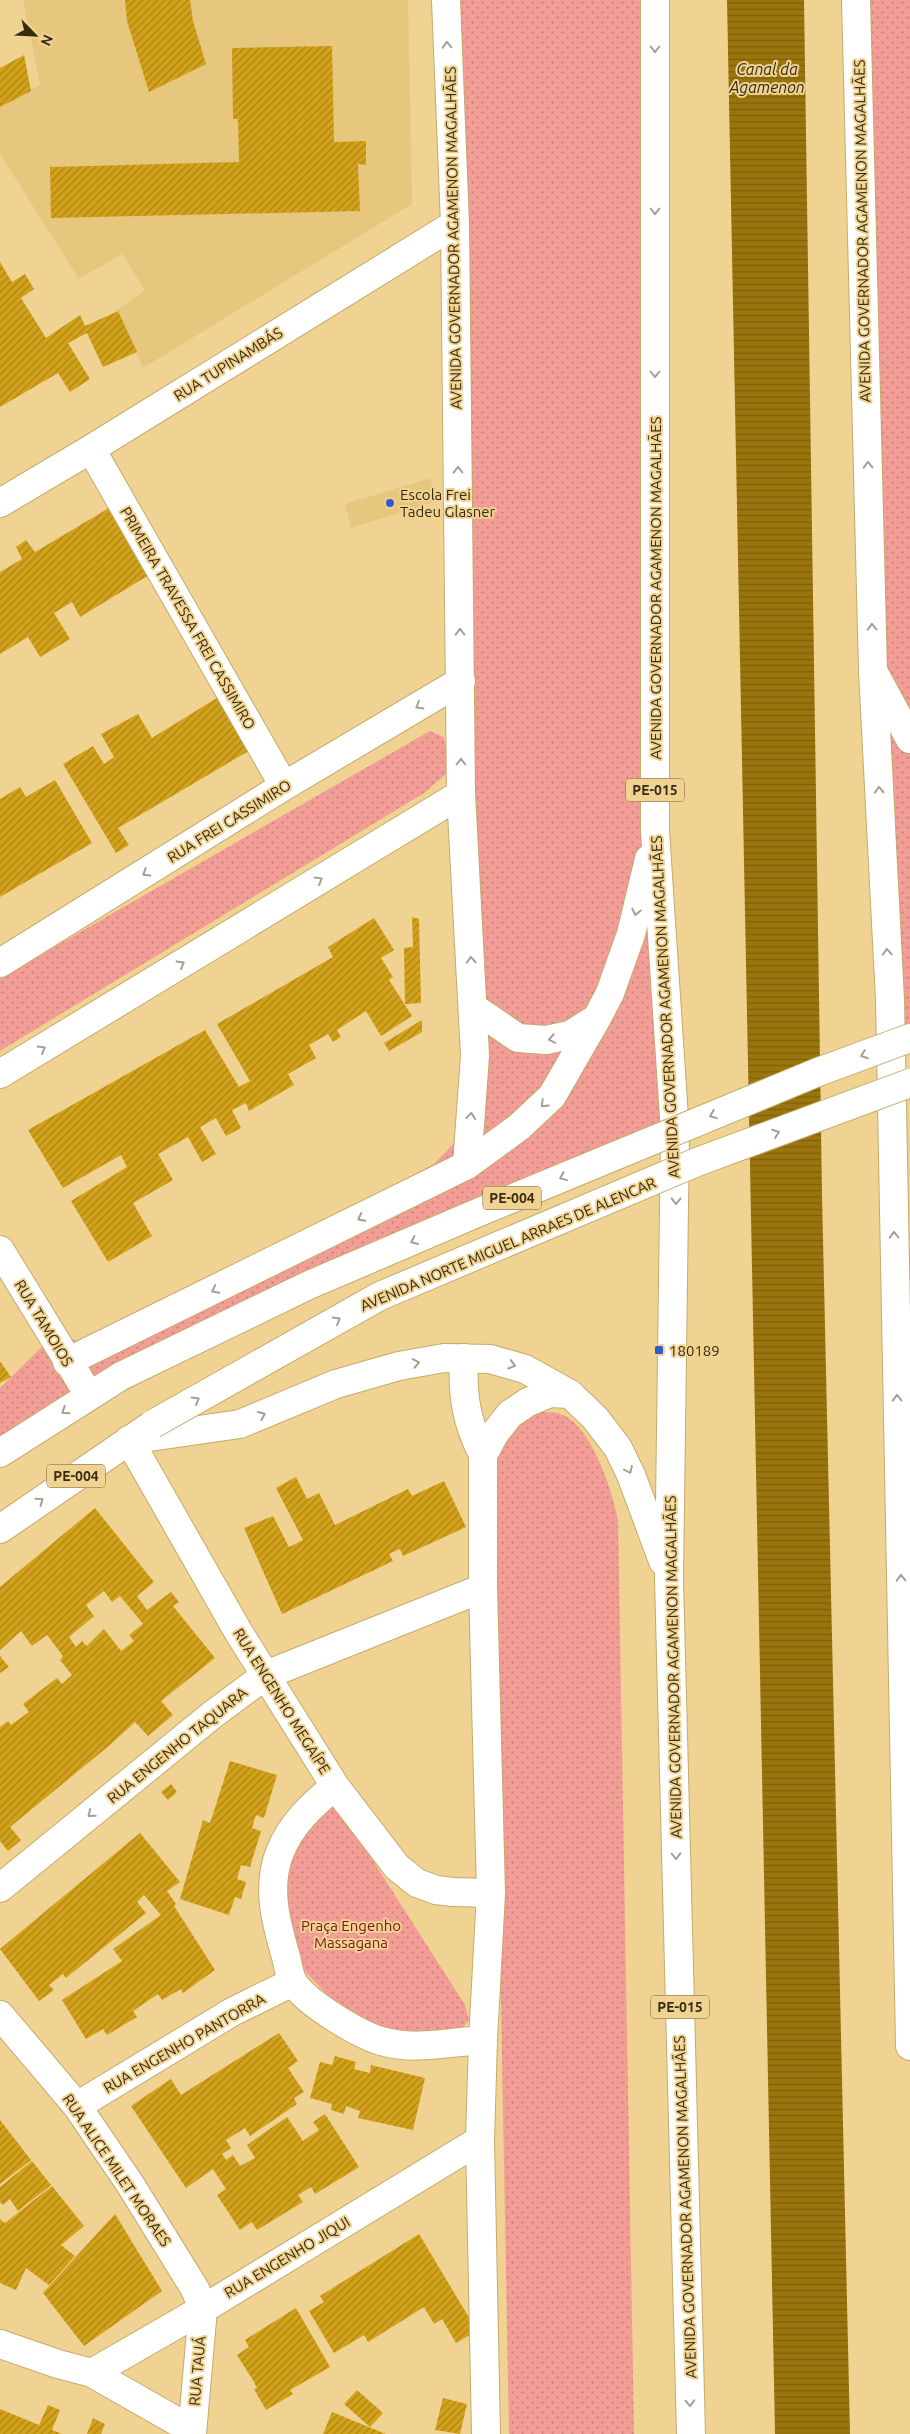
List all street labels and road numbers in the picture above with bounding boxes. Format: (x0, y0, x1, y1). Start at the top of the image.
street label: AVENIDA GOVERNADOR AGAMENON MAGALHÃES (851, 59, 873, 403)
street label: AVENIDA GOVERNADOR AGAMENON MAGALHÃES (442, 66, 464, 410)
street label: RUA TUPINAMBÁS (170, 324, 286, 404)
street label: AVENIDA GOVERNADOR AGAMENON MAGALHÃES (647, 416, 664, 759)
street label: PRIMEIRA TRAVESSA FREI CASSIMIRO (117, 504, 259, 732)
street label: RUA FREI CASSIMIRO (164, 776, 294, 866)
road number: PE-015 (626, 778, 684, 802)
street label: AVENIDA GOVERNADOR AGAMENON MAGALHÃES (648, 835, 682, 1179)
street label: AVENIDA NORTE MIGUEL ARRAES DE ALENCAR (358, 1174, 658, 1314)
road number: PE-004 (483, 1186, 541, 1210)
street label: RUA TAMOIOS (11, 1277, 77, 1370)
road number: PE-004 (47, 1464, 105, 1488)
street label: AVENIDA GOVERNADOR AGAMENON MAGALHÃES (662, 1495, 684, 1839)
street label: RUA ENGENHO MEGAÍPE (230, 1625, 334, 1777)
street label: RUA ENGENHO TAQUARA (104, 1683, 250, 1807)
street label: RUA ENGENHO PANTORRA (100, 1990, 268, 2096)
road number: PE-015 (651, 1995, 709, 2018)
street label: AVENIDA GOVERNADOR AGAMENON MAGALHÃES (671, 2035, 699, 2379)
street label: RUA ALICE MILET MORAES (60, 2091, 175, 2250)
street label: RUA ENGENHO JIQUI (221, 2213, 353, 2301)
street label: RUA TAUÁ (185, 2335, 209, 2407)

